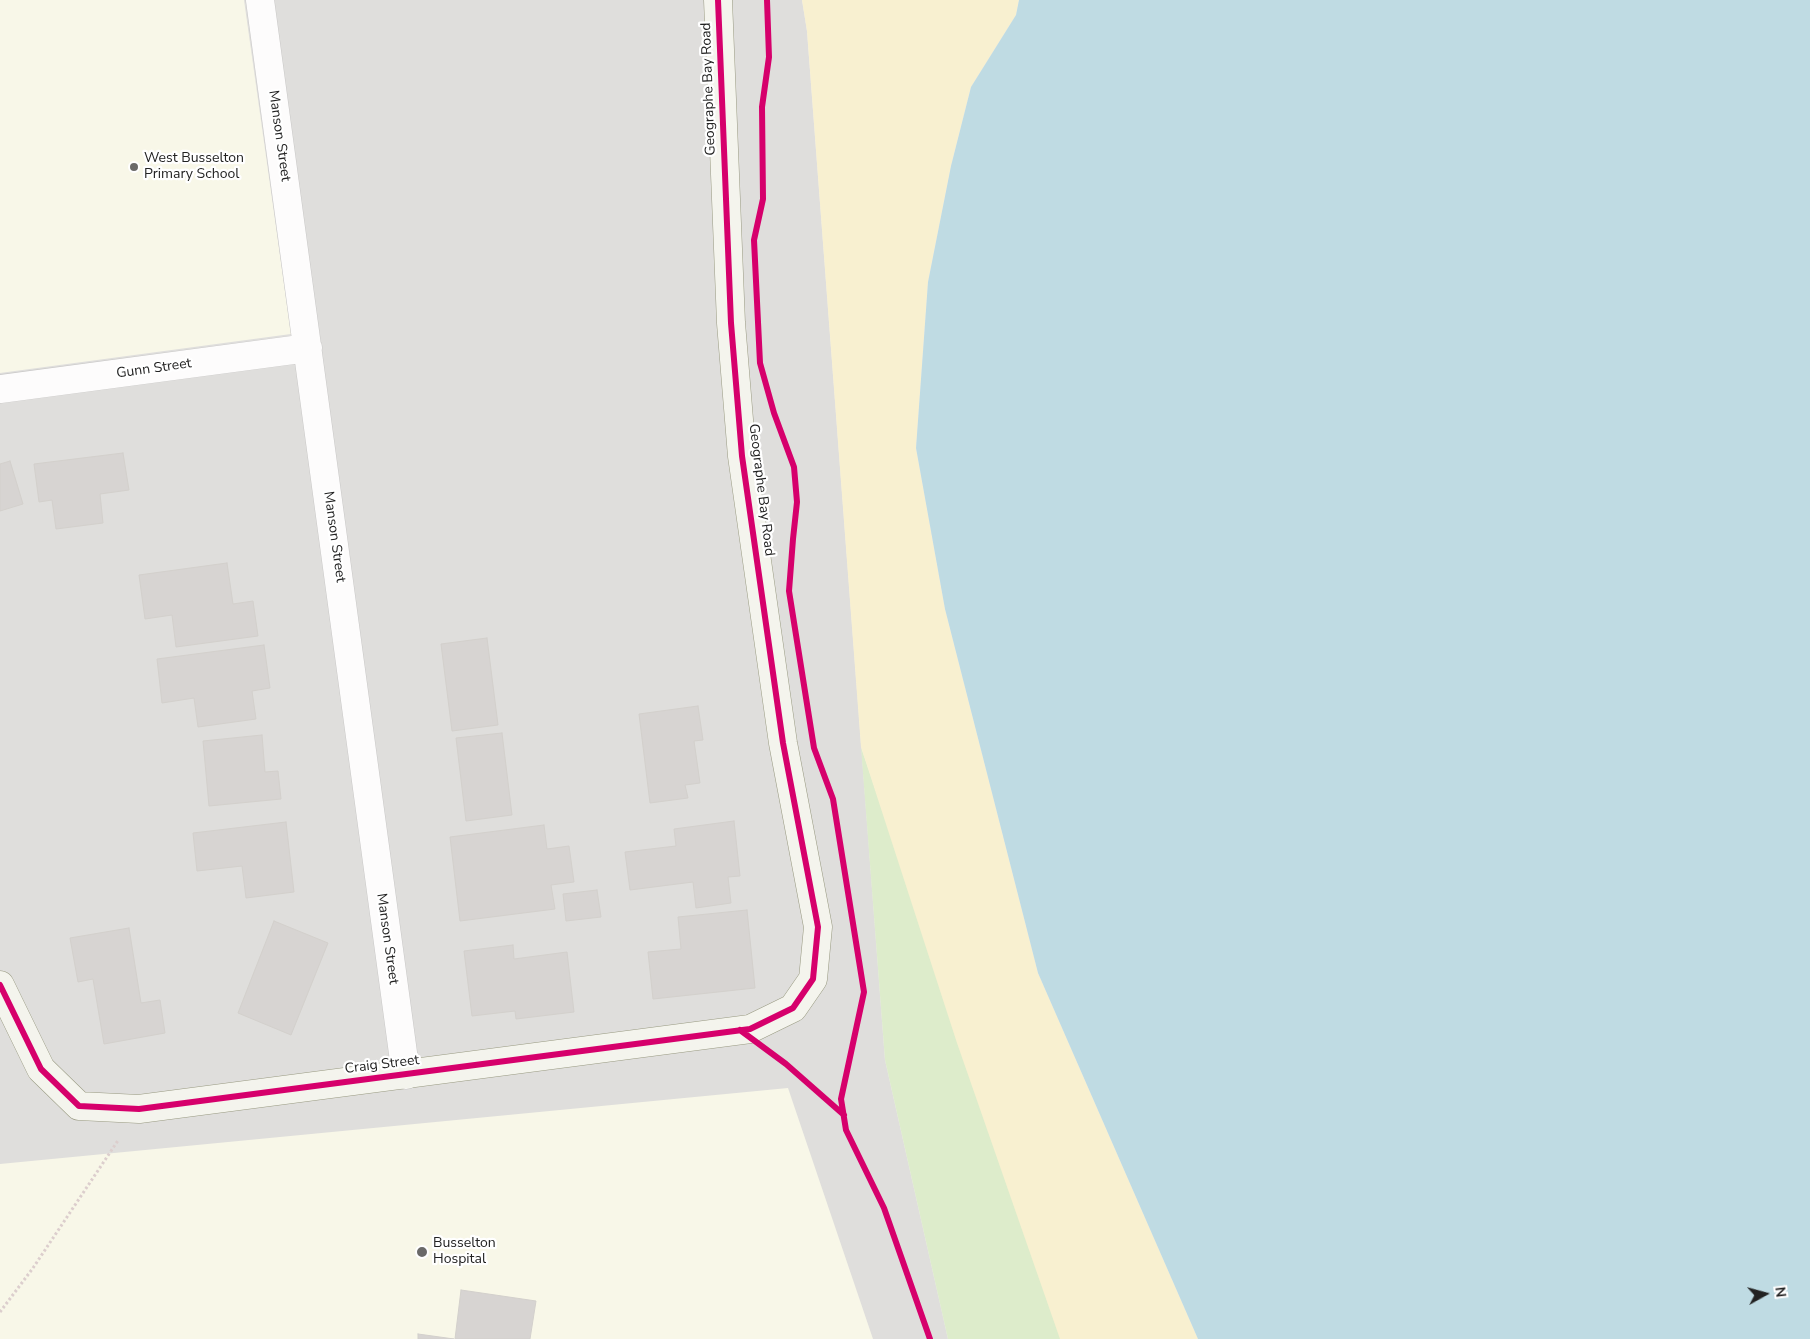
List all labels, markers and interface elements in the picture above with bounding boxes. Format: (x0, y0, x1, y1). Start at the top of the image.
street label: Geographe Bay Road (698, 22, 720, 156)
street label: Manson Street (264, 89, 294, 183)
place label: West Busselton Primary School (144, 151, 244, 184)
marker: West Busselton Primary School (128, 161, 140, 173)
street label: Gunn Street (115, 355, 193, 383)
street label: Geographe Bay Road (745, 423, 777, 557)
street label: Manson Street (319, 490, 349, 584)
street label: Manson Street (372, 892, 402, 986)
street label: Craig Street (344, 1052, 420, 1078)
place label: Busselton Hospital (433, 1236, 496, 1268)
marker: Busselton Hospital (415, 1245, 429, 1259)
north arrow (1740, 1269, 1790, 1319)
text: N (1770, 1286, 1790, 1298)

